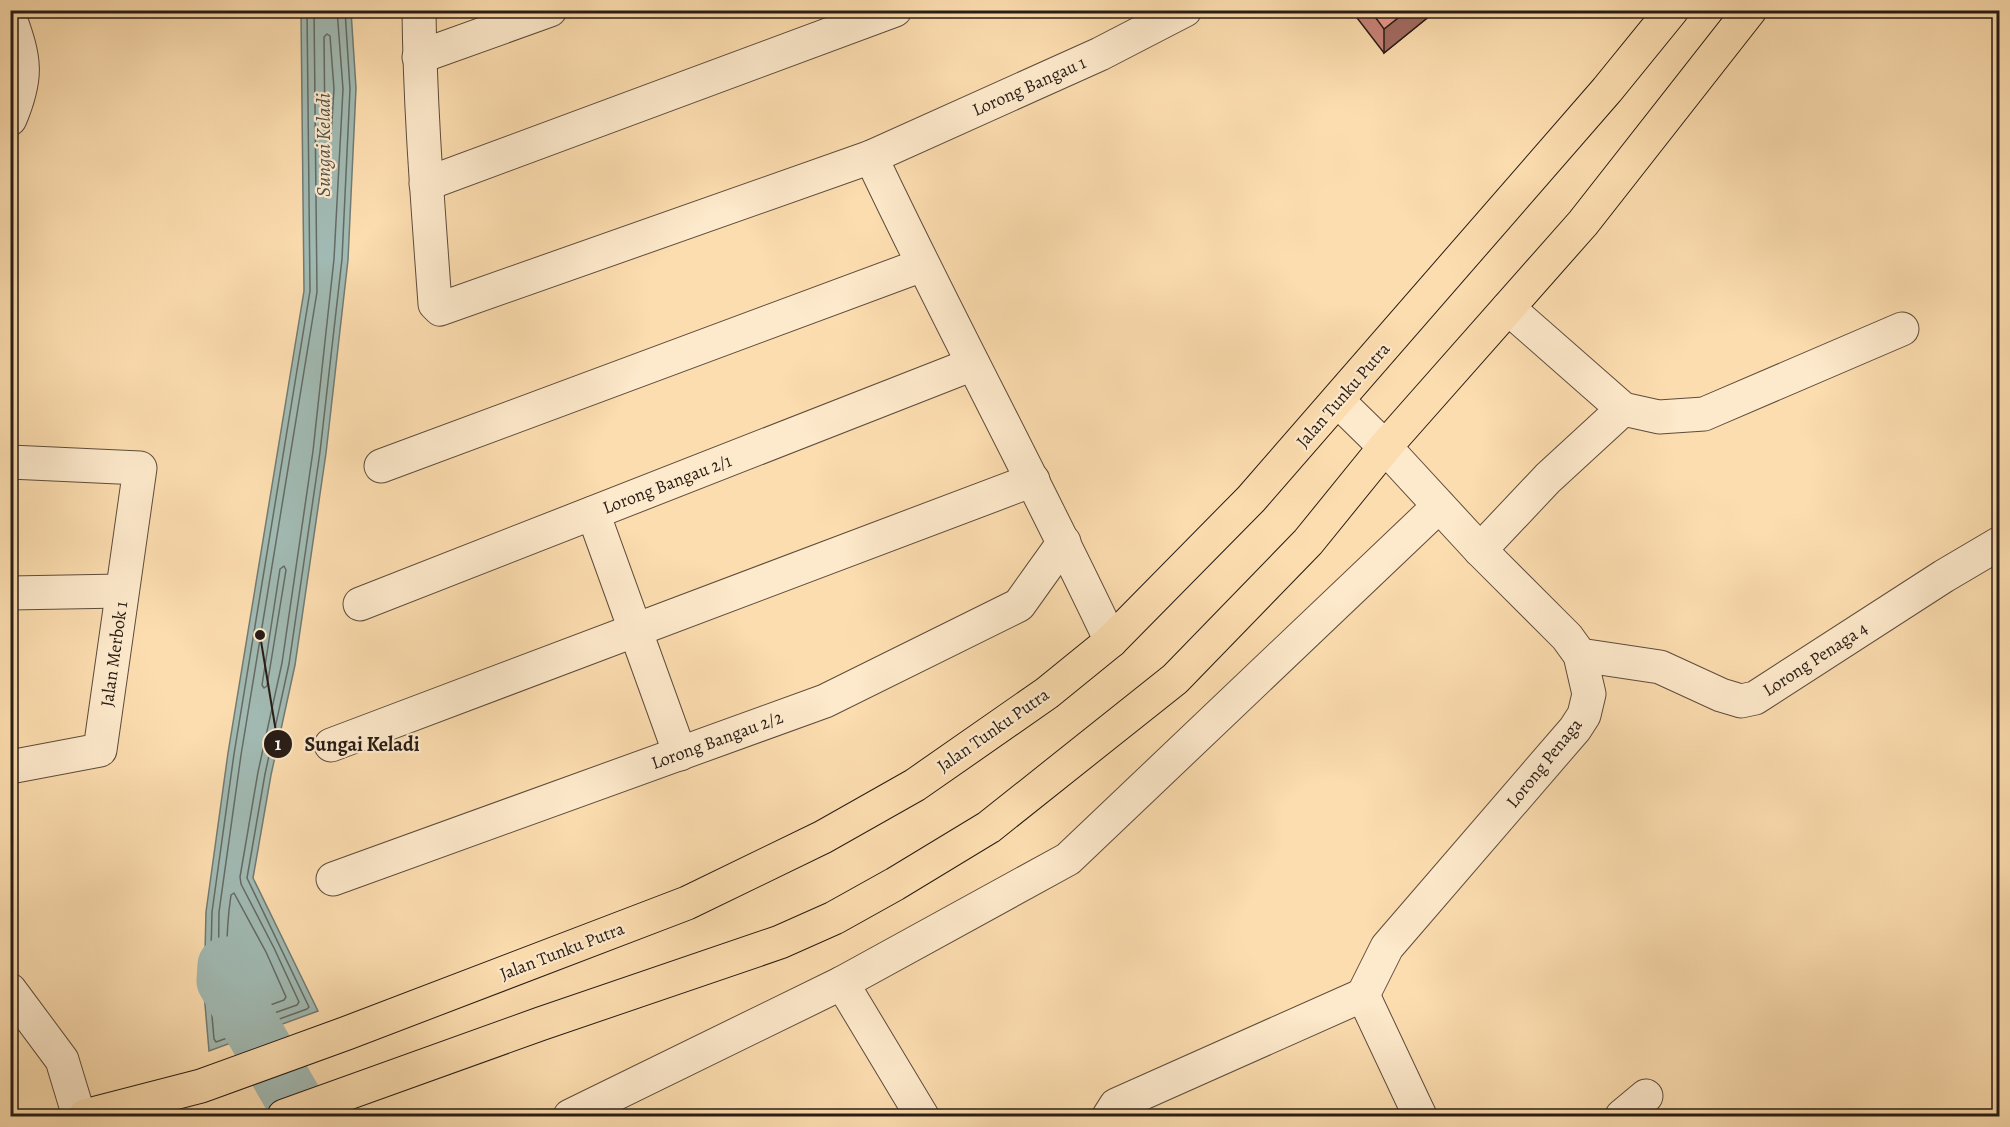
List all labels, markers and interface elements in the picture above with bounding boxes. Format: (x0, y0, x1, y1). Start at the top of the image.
street label: Lorong Bangau 1 (968, 50, 1090, 122)
water label: Sungai Keladi (310, 93, 337, 197)
street label: Jalan Tunku Putra (1291, 337, 1396, 453)
street label: Lorong Bangau 2/1 (599, 448, 735, 520)
street label: Jalan Merbok 1 (95, 600, 133, 708)
street label: Lorong Penaga 4 (1758, 616, 1872, 702)
street label: Jalan Tunku Putra (932, 682, 1054, 778)
street label: Lorong Bangau 2/2 (648, 705, 787, 775)
street label: Lorong Penaga (1500, 713, 1588, 813)
callout: Sungai Keladi (263, 725, 432, 763)
text: Sungai Keladi (305, 731, 420, 758)
text: 1 (275, 732, 282, 756)
street label: Jalan Tunku Putra (496, 916, 628, 986)

